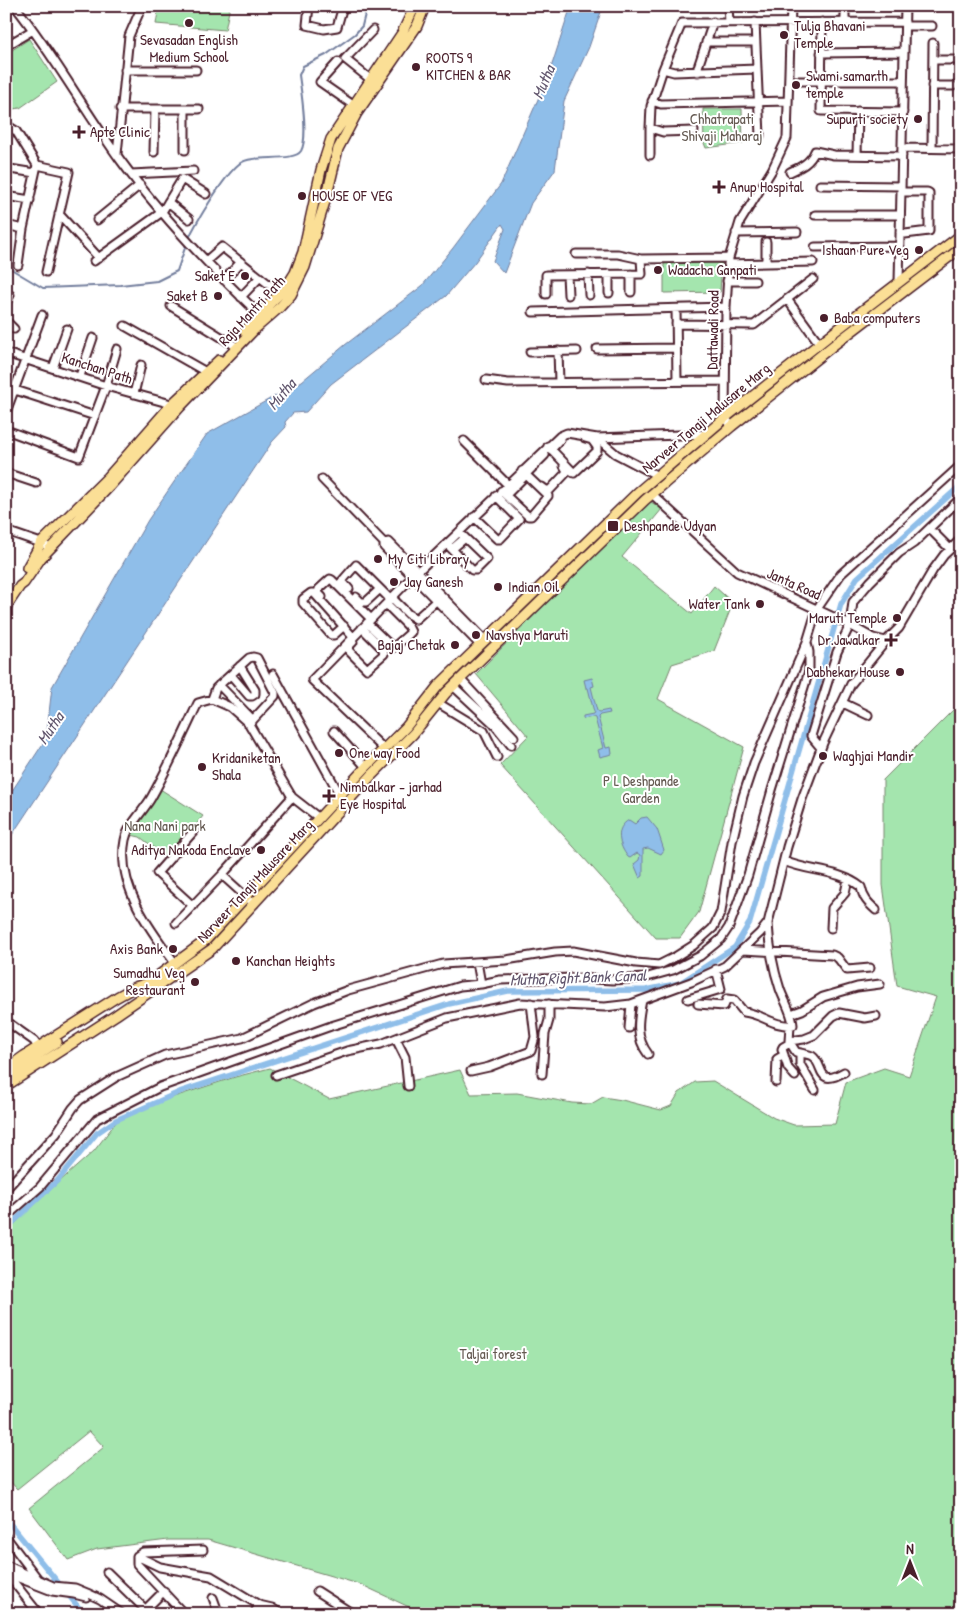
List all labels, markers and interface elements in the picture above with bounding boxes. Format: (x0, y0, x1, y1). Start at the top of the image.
place label: Tulja Bhavani Temple (794, 15, 866, 53)
marker: Sevasadan English Medium School (183, 17, 195, 29)
place label: Sevasadan English Medium School (140, 29, 238, 67)
marker: Tulja Bhavani Temple (778, 29, 790, 41)
place label: ROOTS 9 KITCHEN & BAR (426, 47, 511, 85)
water label: Mutha (526, 60, 561, 102)
marker: ROOTS 9 KITCHEN & BAR (410, 61, 422, 73)
place label: Swami samarth temple (806, 65, 888, 103)
marker: Swami samarth temple (790, 79, 802, 91)
park label: Chhatrapati Shivaji Maharaj (682, 108, 762, 146)
place label: Supurti society (826, 108, 908, 129)
marker: Supurti society (912, 113, 924, 125)
place label: Apte Clinic (90, 121, 150, 142)
marker: Apte Clinic (72, 125, 86, 139)
place label: Anup Hospital (730, 176, 804, 197)
marker: Anup Hospital (712, 180, 726, 194)
place label: HOUSE OF VEG (312, 185, 393, 206)
marker: HOUSE OF VEG (296, 190, 308, 202)
place label: Ishaan Pure Veg (822, 239, 909, 260)
marker: Ishaan Pure Veg (913, 244, 925, 256)
place label: Wadacha Ganpati (668, 259, 757, 280)
marker: Wadacha Ganpati (652, 264, 664, 276)
place label: Saket E (195, 265, 235, 286)
marker: Saket E (239, 270, 251, 282)
street label: Raja Mantri Path (213, 271, 290, 351)
place label: Saket B (167, 285, 208, 306)
marker: Saket B (212, 290, 224, 302)
street label: Dattawadi Road (701, 290, 724, 370)
place label: Baba computers (834, 307, 920, 328)
marker: Baba computers (818, 312, 830, 324)
street label: Kanchan Path (59, 346, 135, 389)
street label: Narveer Tanaji Malusare Marg (637, 357, 775, 478)
water label: Mutha (262, 372, 302, 414)
place label: Deshpande Udyan (624, 515, 717, 536)
marker: Deshpande Udyan (606, 519, 620, 533)
place label: My Citi Library (388, 548, 469, 569)
marker: My Citi Library (372, 553, 384, 565)
street label: Janta Road (764, 562, 825, 605)
place label: Jay Ganesh (404, 571, 463, 592)
marker: Jay Ganesh (388, 576, 400, 588)
place label: Indian Oil (508, 576, 559, 597)
marker: Indian Oil (492, 581, 504, 593)
place label: Water Tank (689, 593, 750, 614)
marker: Water Tank (754, 598, 766, 610)
place label: Maruti Temple (809, 607, 887, 628)
marker: Maruti Temple (891, 612, 903, 624)
place label: Navshya Maruti (486, 624, 569, 645)
marker: Navshya Maruti (470, 629, 482, 641)
place label: Dr.Jawalkar (818, 629, 880, 650)
marker: Dr.Jawalkar (884, 633, 898, 647)
place label: Bajaj Chetak (377, 634, 445, 655)
marker: Bajaj Chetak (449, 639, 461, 651)
place label: Dabhekar House (806, 661, 890, 682)
marker: Dabhekar House (894, 666, 906, 678)
water label: Mutha (31, 706, 70, 748)
place label: One way Food (349, 742, 420, 763)
place label: Waghjai Mandir (833, 745, 914, 766)
place label: Kridaniketan Shala (212, 747, 281, 785)
marker: One way Food (333, 747, 345, 759)
marker: Waghjai Mandir (817, 750, 829, 762)
marker: Kridaniketan Shala (196, 761, 208, 773)
park label: P L Deshpande Garden (603, 770, 679, 808)
place label: Nimbalkar - jarhad Eye Hospital (340, 776, 442, 814)
marker: Nimbalkar - jarhad Eye Hospital (322, 789, 336, 803)
street label: Narveer Tanaji Malusare Marg (192, 814, 318, 947)
park label: Nana Nani park (124, 815, 206, 836)
place label: Aditya Nakoda Enclave (131, 839, 251, 860)
marker: Aditya Nakoda Enclave (255, 844, 267, 856)
place label: Axis Bank (110, 938, 163, 959)
marker: Axis Bank (167, 943, 179, 955)
place label: Kanchan Heights (246, 950, 335, 971)
marker: Kanchan Heights (230, 955, 242, 967)
place label: Sumadhu Veg Restaurant (113, 962, 186, 1000)
water label: Mutha Right Bank Canal (509, 964, 647, 990)
marker: Sumadhu Veg Restaurant (189, 976, 201, 988)
park label: Taljai forest (459, 1343, 527, 1364)
north arrow (884, 1538, 934, 1588)
text: N (906, 1539, 914, 1558)

